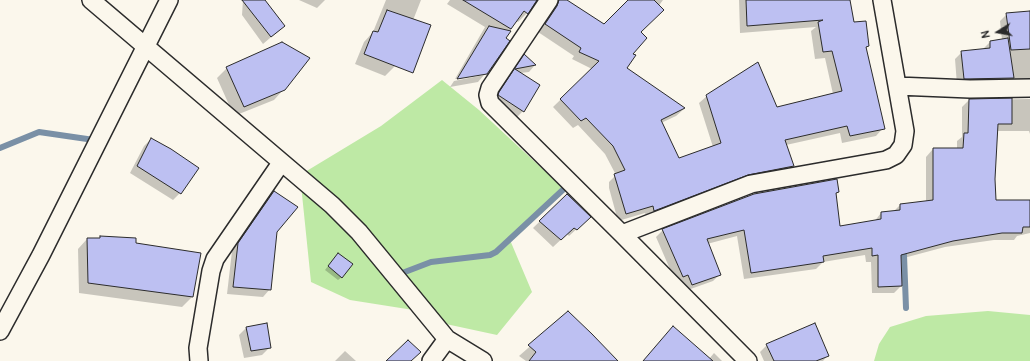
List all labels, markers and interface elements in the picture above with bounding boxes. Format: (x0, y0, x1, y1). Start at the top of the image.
north arrow (978, 12, 1018, 52)
text: N (979, 29, 993, 39)

